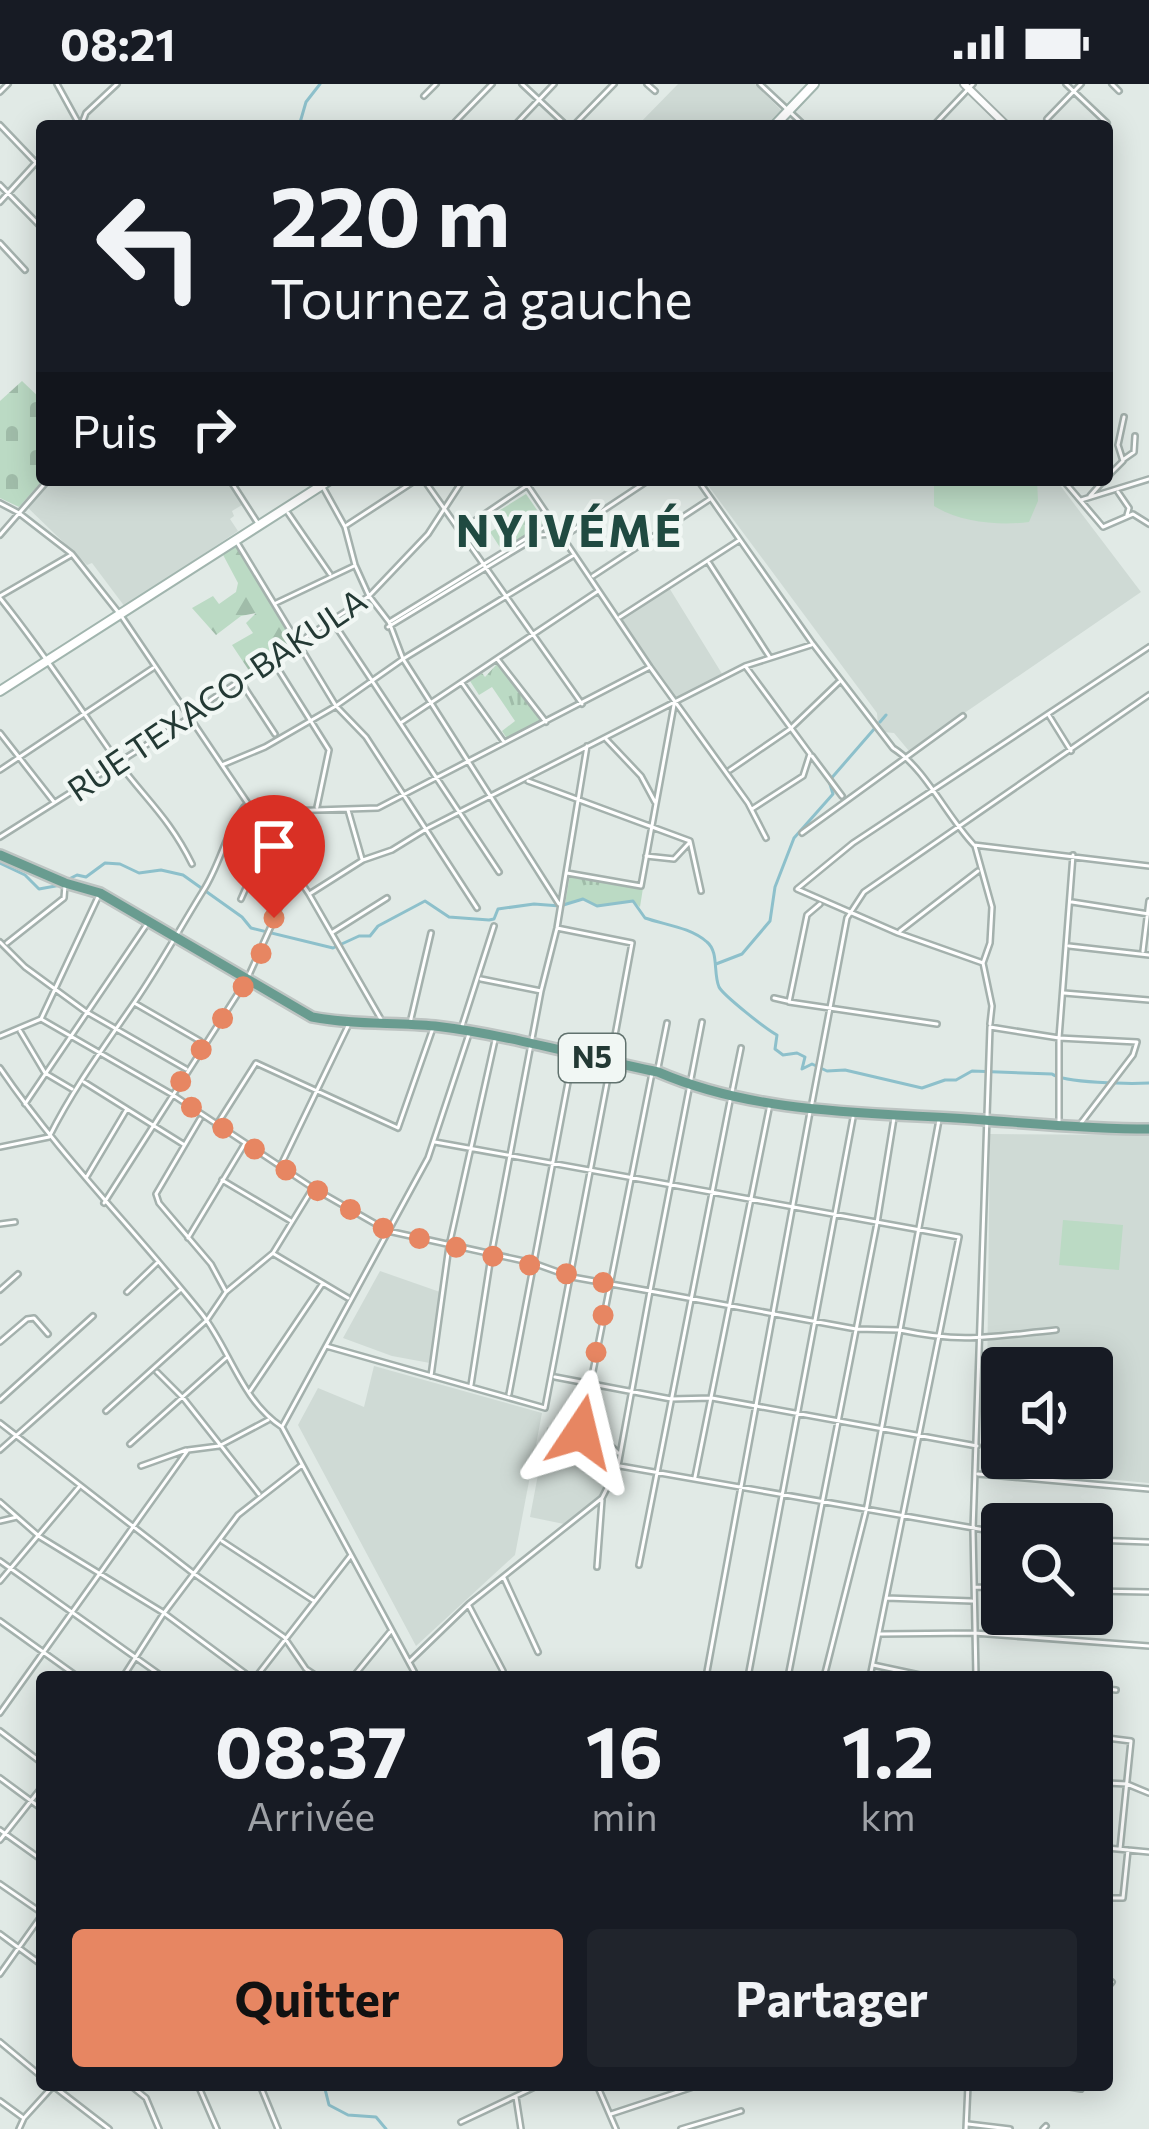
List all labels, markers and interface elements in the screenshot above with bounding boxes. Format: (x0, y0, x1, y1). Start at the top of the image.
text: 08:21 (60, 15, 176, 70)
text: 220 m (270, 162, 510, 264)
icon: left (72, 168, 228, 324)
text: Tournez à gauche (270, 264, 693, 330)
icon: right (181, 396, 247, 462)
text: Puis (72, 402, 157, 457)
district label: NYIVÉMÉ (456, 501, 684, 556)
street label: RUE TEXACO-BAKULA (59, 578, 373, 809)
pin (223, 795, 325, 918)
icon: arrive (241, 813, 307, 879)
road number: N5 (559, 1034, 625, 1082)
map controls (981, 1347, 1113, 1635)
button: sound (981, 1347, 1113, 1479)
position arrow (518, 1369, 644, 1495)
button: search (981, 1503, 1113, 1635)
text: 08:37 (215, 1705, 407, 1793)
text: 16 (586, 1705, 663, 1793)
text: 1.2 (842, 1705, 934, 1793)
text: Arrivée (247, 1791, 375, 1839)
text: min (591, 1791, 658, 1839)
text: km (860, 1791, 916, 1839)
button: Quitter (72, 1929, 563, 2067)
button: Partager (587, 1929, 1077, 2067)

